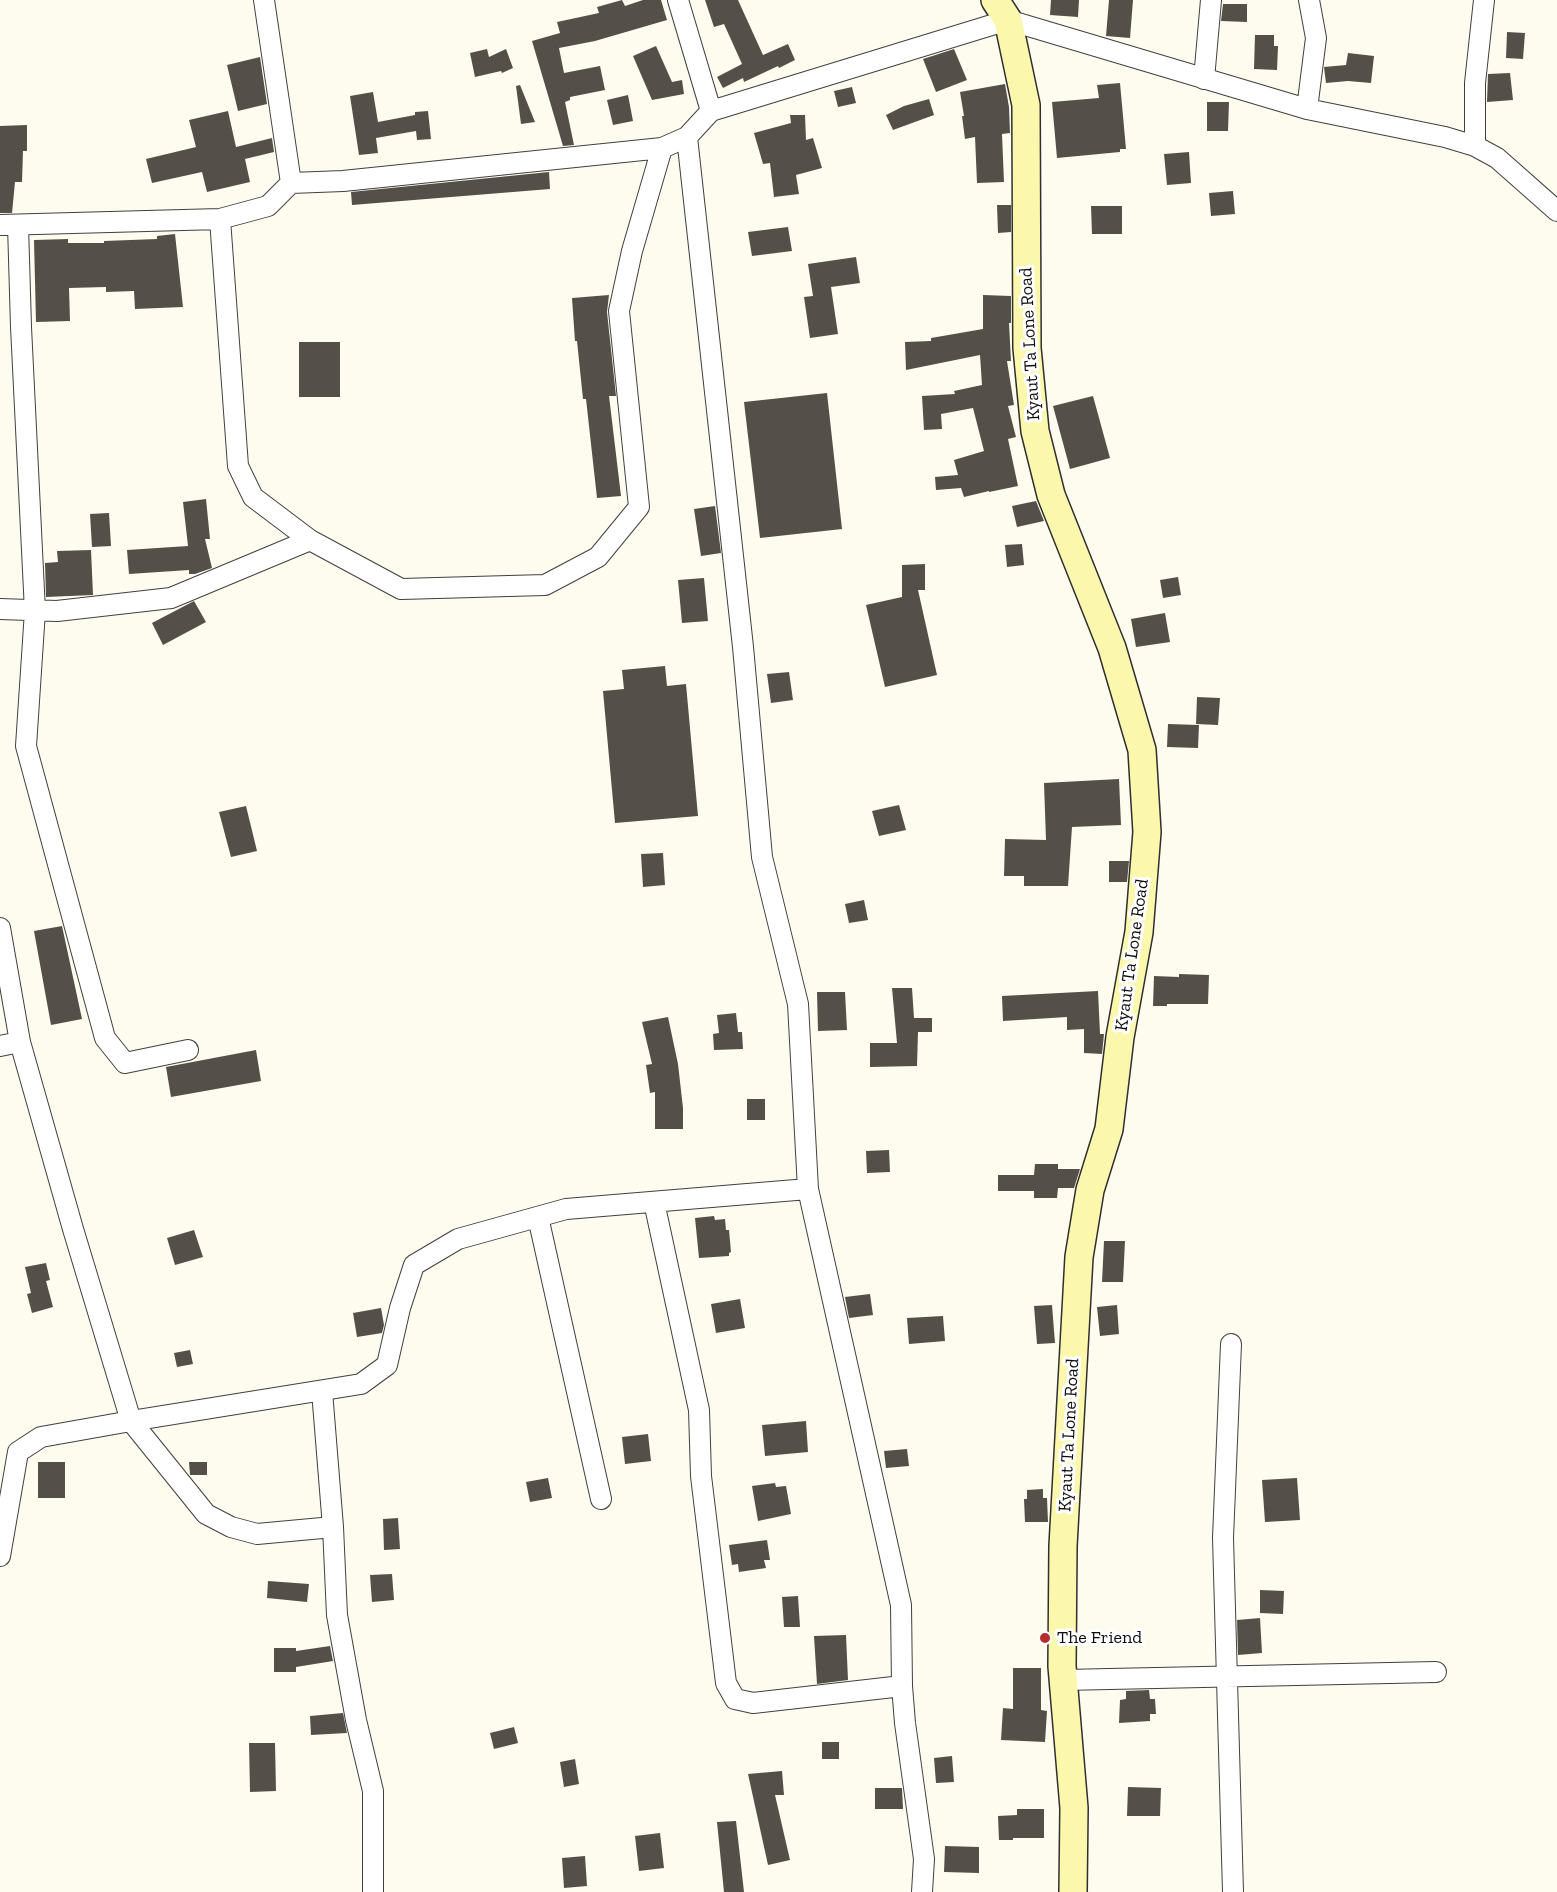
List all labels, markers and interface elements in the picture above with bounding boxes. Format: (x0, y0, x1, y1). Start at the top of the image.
street label: Kyaut Ta Lone Road (1015, 267, 1045, 421)
street label: Kyaut Ta Lone Road (1111, 878, 1153, 1032)
street label: Kyaut Ta Lone Road (1054, 1358, 1084, 1512)
place label: The Friend (1057, 1627, 1142, 1649)
marker: The Friend (1038, 1631, 1052, 1645)

